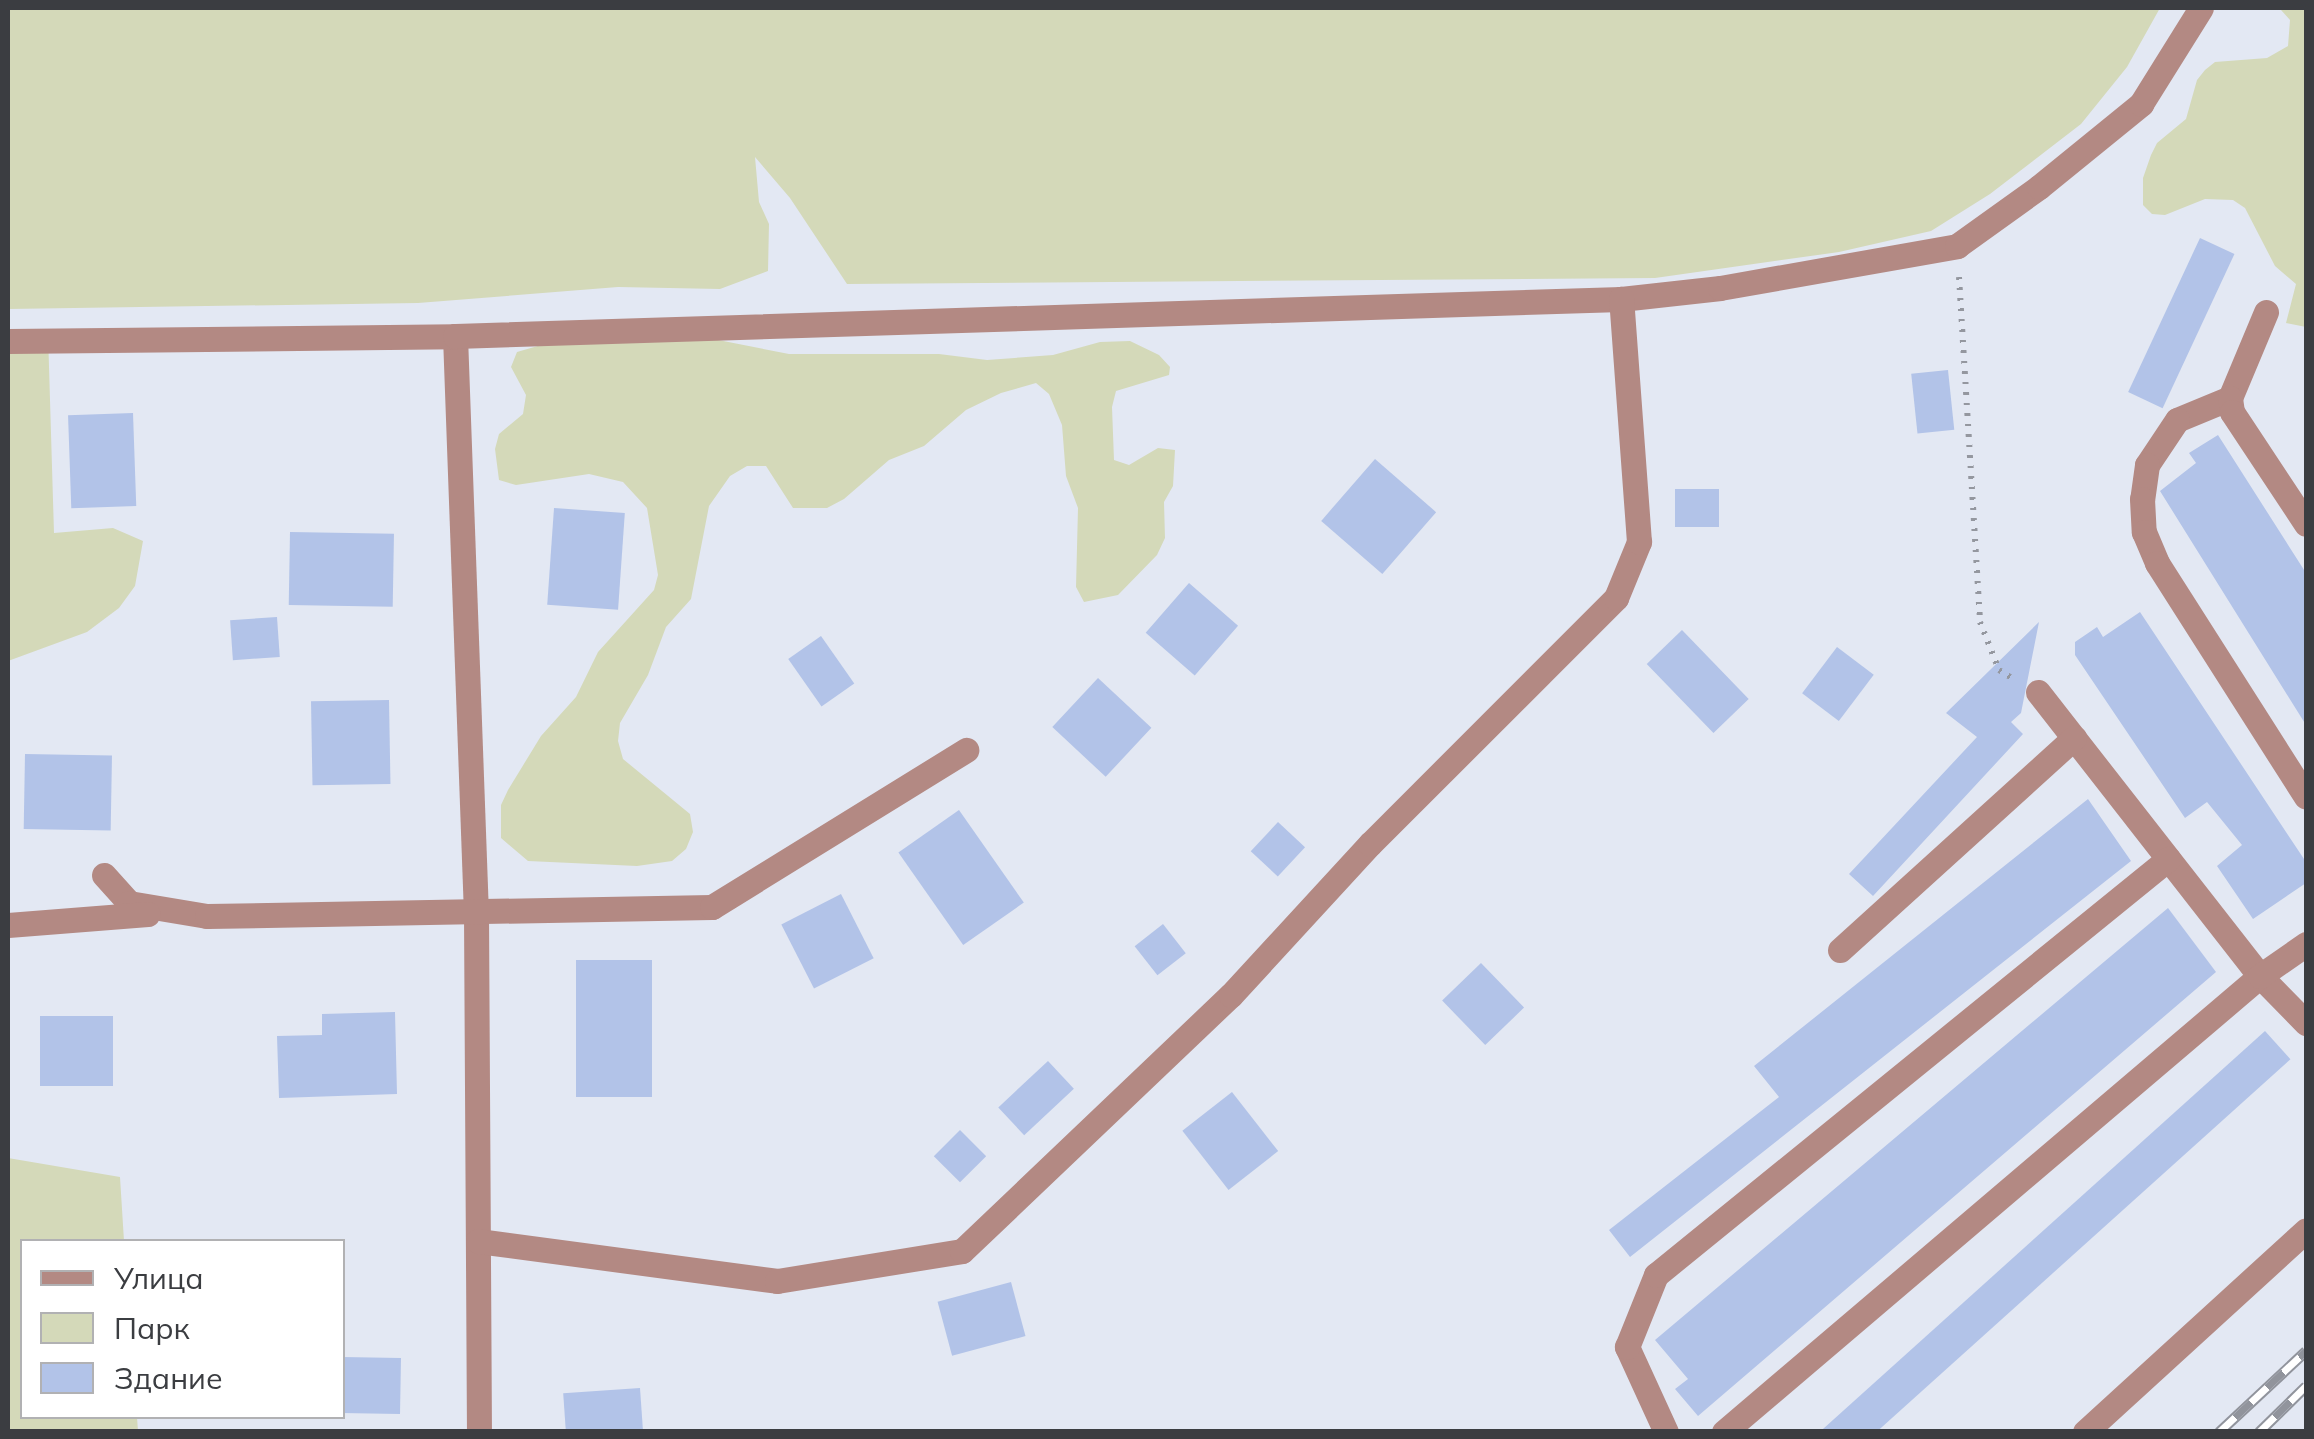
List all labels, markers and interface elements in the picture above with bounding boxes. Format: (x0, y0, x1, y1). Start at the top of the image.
legend (20, 1239, 345, 1419)
text: Улица (114, 1259, 204, 1297)
text: Парк (114, 1309, 190, 1347)
text: Здание (114, 1359, 223, 1397)

